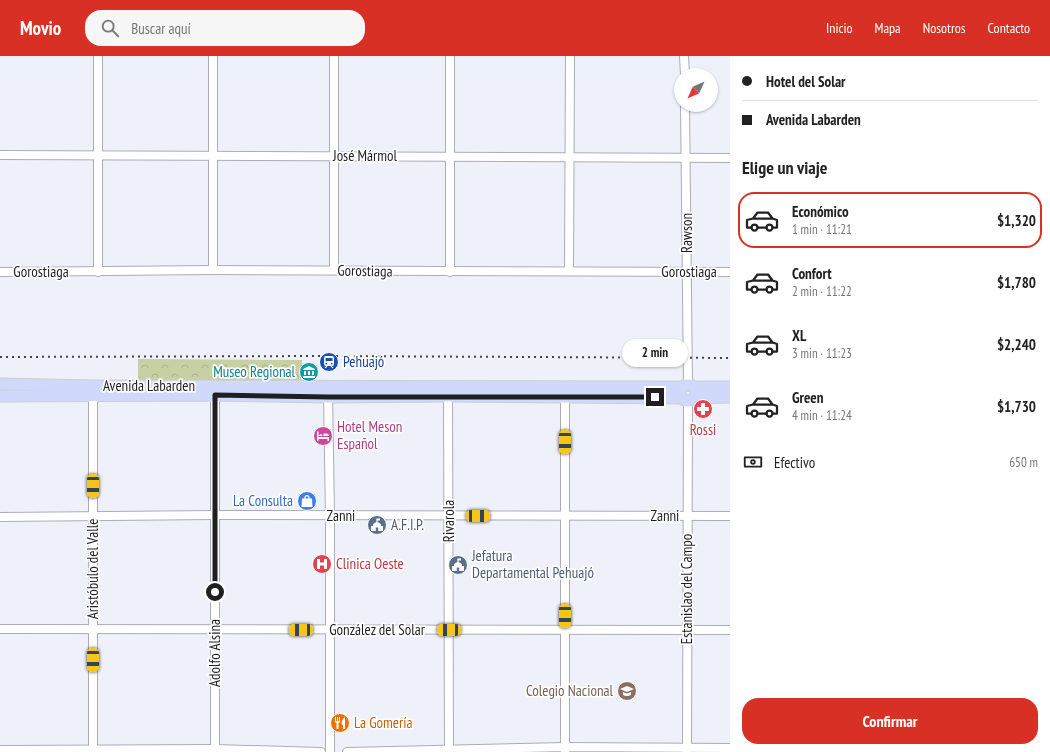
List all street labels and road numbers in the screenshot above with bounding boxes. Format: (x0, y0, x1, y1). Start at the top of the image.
street label: José Mármol (332, 146, 397, 165)
street label: Rawson (677, 213, 696, 253)
street label: Gorostiaga (337, 261, 393, 280)
street label: Gorostiaga (13, 262, 69, 281)
street label: Gorostiaga (661, 262, 717, 281)
street label: Avenida Labarden (103, 376, 195, 395)
street label: Rivarola (439, 500, 458, 542)
street label: Zanni (327, 506, 355, 525)
street label: Zanni (651, 506, 679, 525)
street label: Aristóbulo del Valle (83, 519, 102, 619)
street label: Estanislao del Campo (677, 534, 696, 644)
street label: Adolfo Alsina (205, 619, 224, 687)
street label: González del Solar (329, 620, 426, 639)

